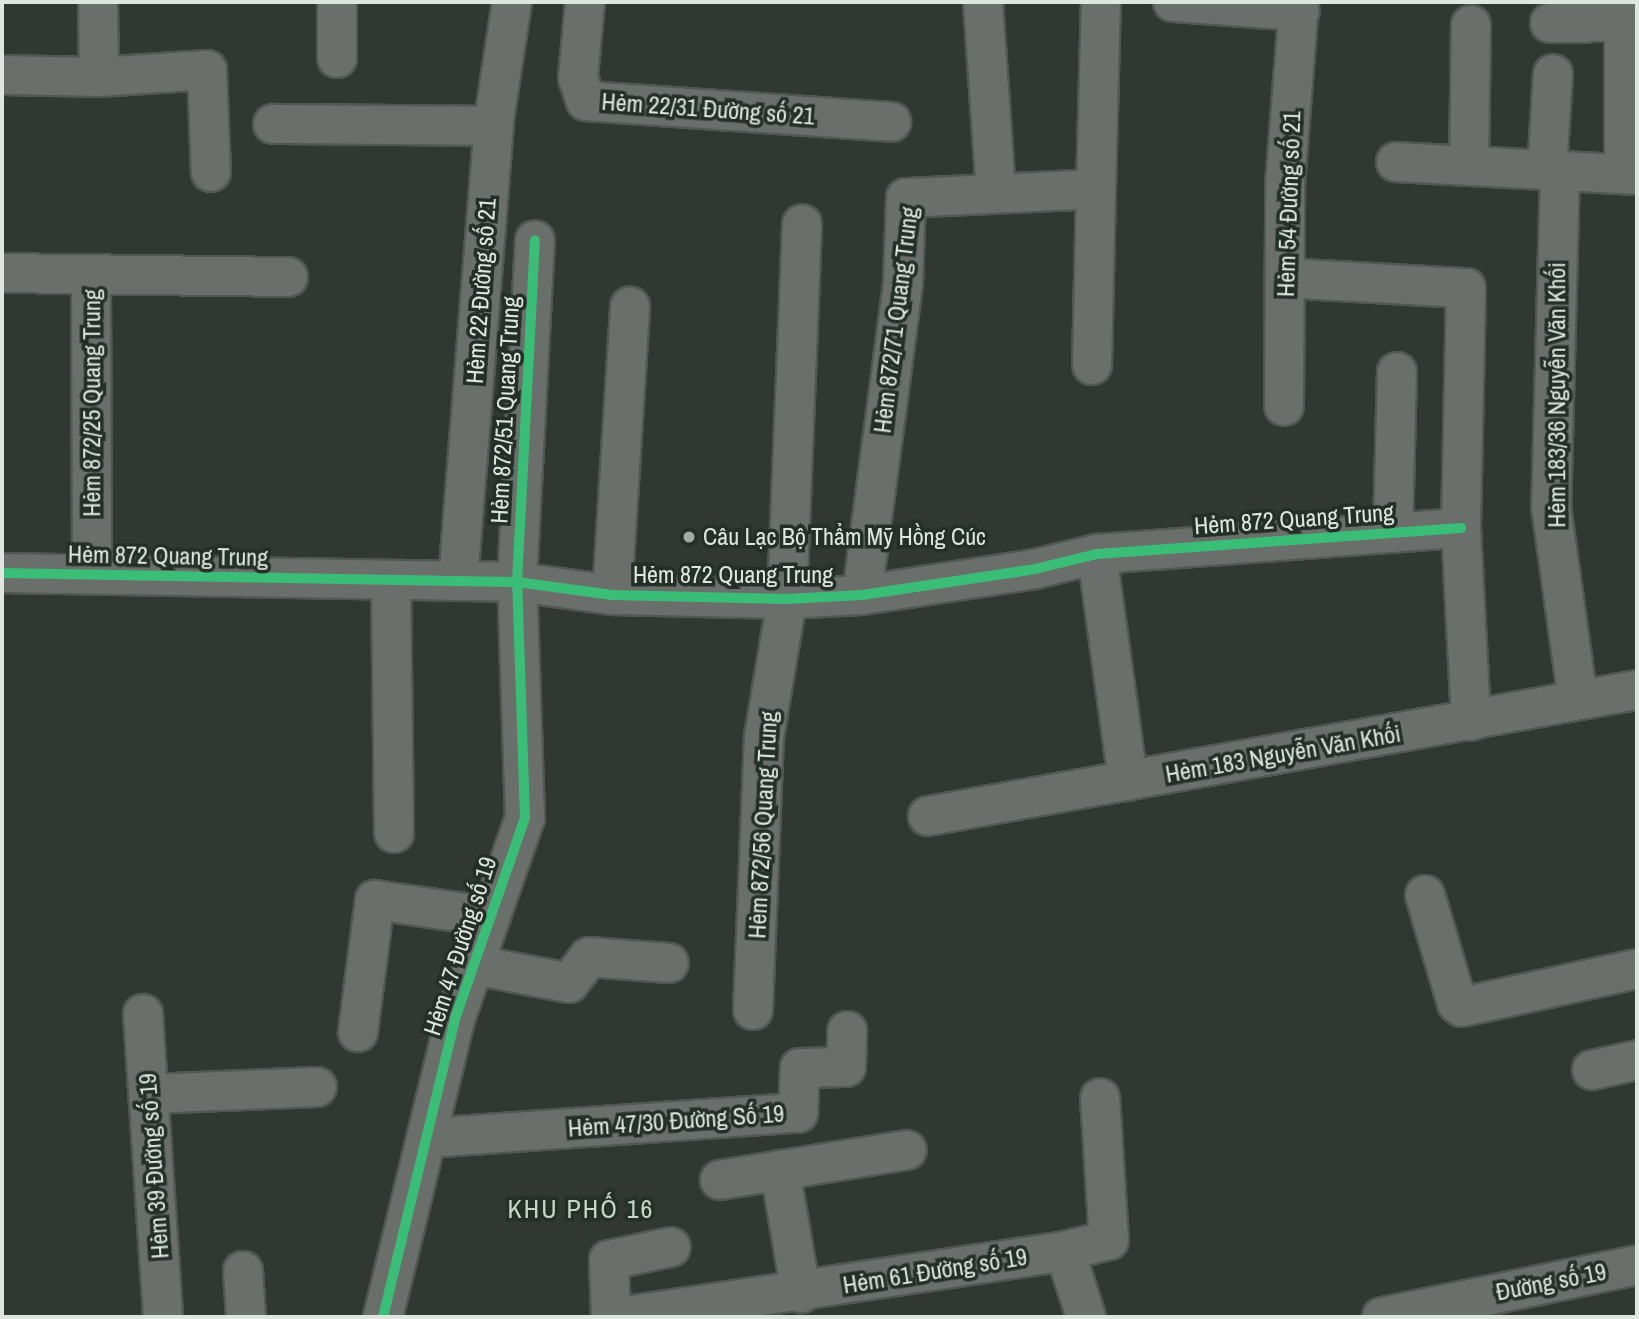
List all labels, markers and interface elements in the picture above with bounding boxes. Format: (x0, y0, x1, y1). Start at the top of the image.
street label: Hẻm 22/31 Đường số 21 (601, 87, 815, 131)
street label: Hẻm 54 Đường số 21 (1271, 111, 1307, 297)
street label: Hẻm 22 Đường số 21 (460, 197, 502, 385)
street label: Hẻm 872/71 Quang Trung (868, 205, 924, 435)
street label: Hẻm 183/36 Nguyễn Văn Khối (1543, 262, 1571, 528)
street label: Hẻm 872/25 Quang Trung (78, 289, 106, 517)
street label: Hẻm 872/51 Quang Trung (485, 295, 525, 525)
street label: Hẻm 872 Quang Trung (1193, 498, 1395, 540)
place label: Câu Lạc Bộ Thẩm Mỹ Hồng Cúc (703, 523, 986, 551)
marker: Câu Lạc Bộ Thẩm Mỹ Hồng Cúc (681, 529, 697, 545)
street label: Hẻm 872 Quang Trung (67, 540, 269, 572)
street label: Hẻm 872 Quang Trung (633, 561, 833, 589)
street label: Hẻm 872/56 Quang Trung (743, 710, 783, 940)
street label: Hẻm 183 Nguyễn Văn Khối (1163, 719, 1403, 789)
street label: Hẻm 47 Đường số 19 (418, 853, 502, 1039)
street label: Hẻm 39 Đường số 19 (133, 1072, 175, 1260)
street label: Hẻm 47/30 Đường Số 19 (567, 1099, 785, 1143)
district label: KHU PHỐ 16 (509, 1193, 653, 1225)
street label: Hẻm 61 Đường số 19 (841, 1242, 1029, 1300)
street label: Đường số 19 (1493, 1257, 1609, 1307)

